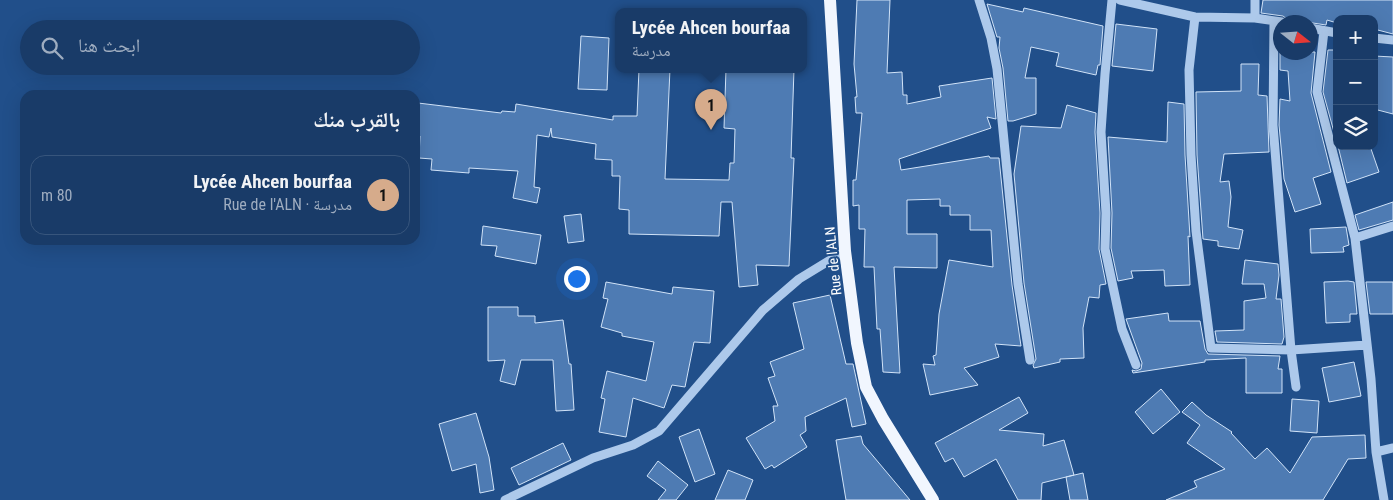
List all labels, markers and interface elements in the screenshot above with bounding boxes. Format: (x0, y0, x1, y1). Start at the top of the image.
popup (615, 8, 807, 73)
north arrow (1273, 15, 1318, 60)
map controls (1333, 15, 1378, 150)
button: + (1333, 15, 1378, 60)
text: Lycée Ahcen bourfaa (632, 16, 790, 39)
search box (20, 20, 420, 75)
icon: search (38, 34, 66, 62)
text: ابحث هنا (78, 34, 140, 57)
text: مدرسة (632, 41, 670, 60)
button: − (1333, 60, 1378, 105)
pin: 1 (695, 89, 727, 130)
button: layers (1333, 105, 1378, 150)
text: بالقرب منك (313, 108, 400, 132)
text: Lycée Ahcen bourfaa (193, 170, 352, 193)
text: 80 m (41, 186, 73, 205)
text: 1 (379, 186, 387, 205)
text: مدرسة · Rue de l'ALN (223, 195, 352, 214)
street label: Rue de l'ALN (821, 226, 845, 296)
your location (564, 266, 590, 292)

